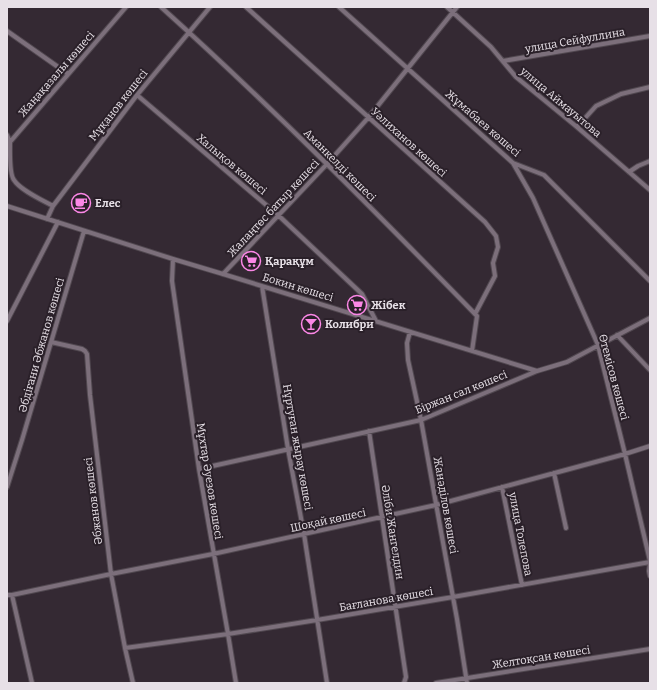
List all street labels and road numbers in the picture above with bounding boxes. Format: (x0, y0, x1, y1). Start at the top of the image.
street label: улица Сейфуллина (523, 25, 626, 56)
street label: Жаңақазалы көшесі (16, 28, 98, 120)
street label: улица Аймауытова (517, 64, 604, 140)
street label: Мұқанов көшесі (86, 66, 151, 144)
street label: Жұмабаев көшесі (443, 87, 523, 160)
street label: Уәлиханов көшесі (368, 105, 450, 180)
street label: Аманкелді көшесі (301, 127, 379, 205)
street label: Халықов көшесі (194, 131, 270, 198)
street label: Жалаңтөс батыр көшесі (225, 156, 322, 260)
street label: Бокин көшесі (261, 271, 335, 305)
street label: Әбдіғани Әбжанов көшесі (16, 276, 67, 414)
street label: Өтемісов көшесі (596, 333, 631, 422)
street label: Біржан сал көшесі (413, 368, 510, 417)
street label: Нұртуған жырау көшесі (280, 383, 315, 512)
street label: Мұхтар Әуезов көшесі (194, 422, 225, 541)
street label: Әбжанов көшесі (82, 456, 105, 545)
street label: Жанәділов көшесі (431, 456, 461, 555)
street label: Әліби Жангелдин (379, 484, 406, 580)
street label: улица Толепова (506, 490, 535, 577)
street label: Шоқай көшесі (289, 506, 368, 535)
street label: Бағланова көшесі (338, 585, 435, 614)
street label: Желтоқсан көшесі (491, 643, 592, 672)

